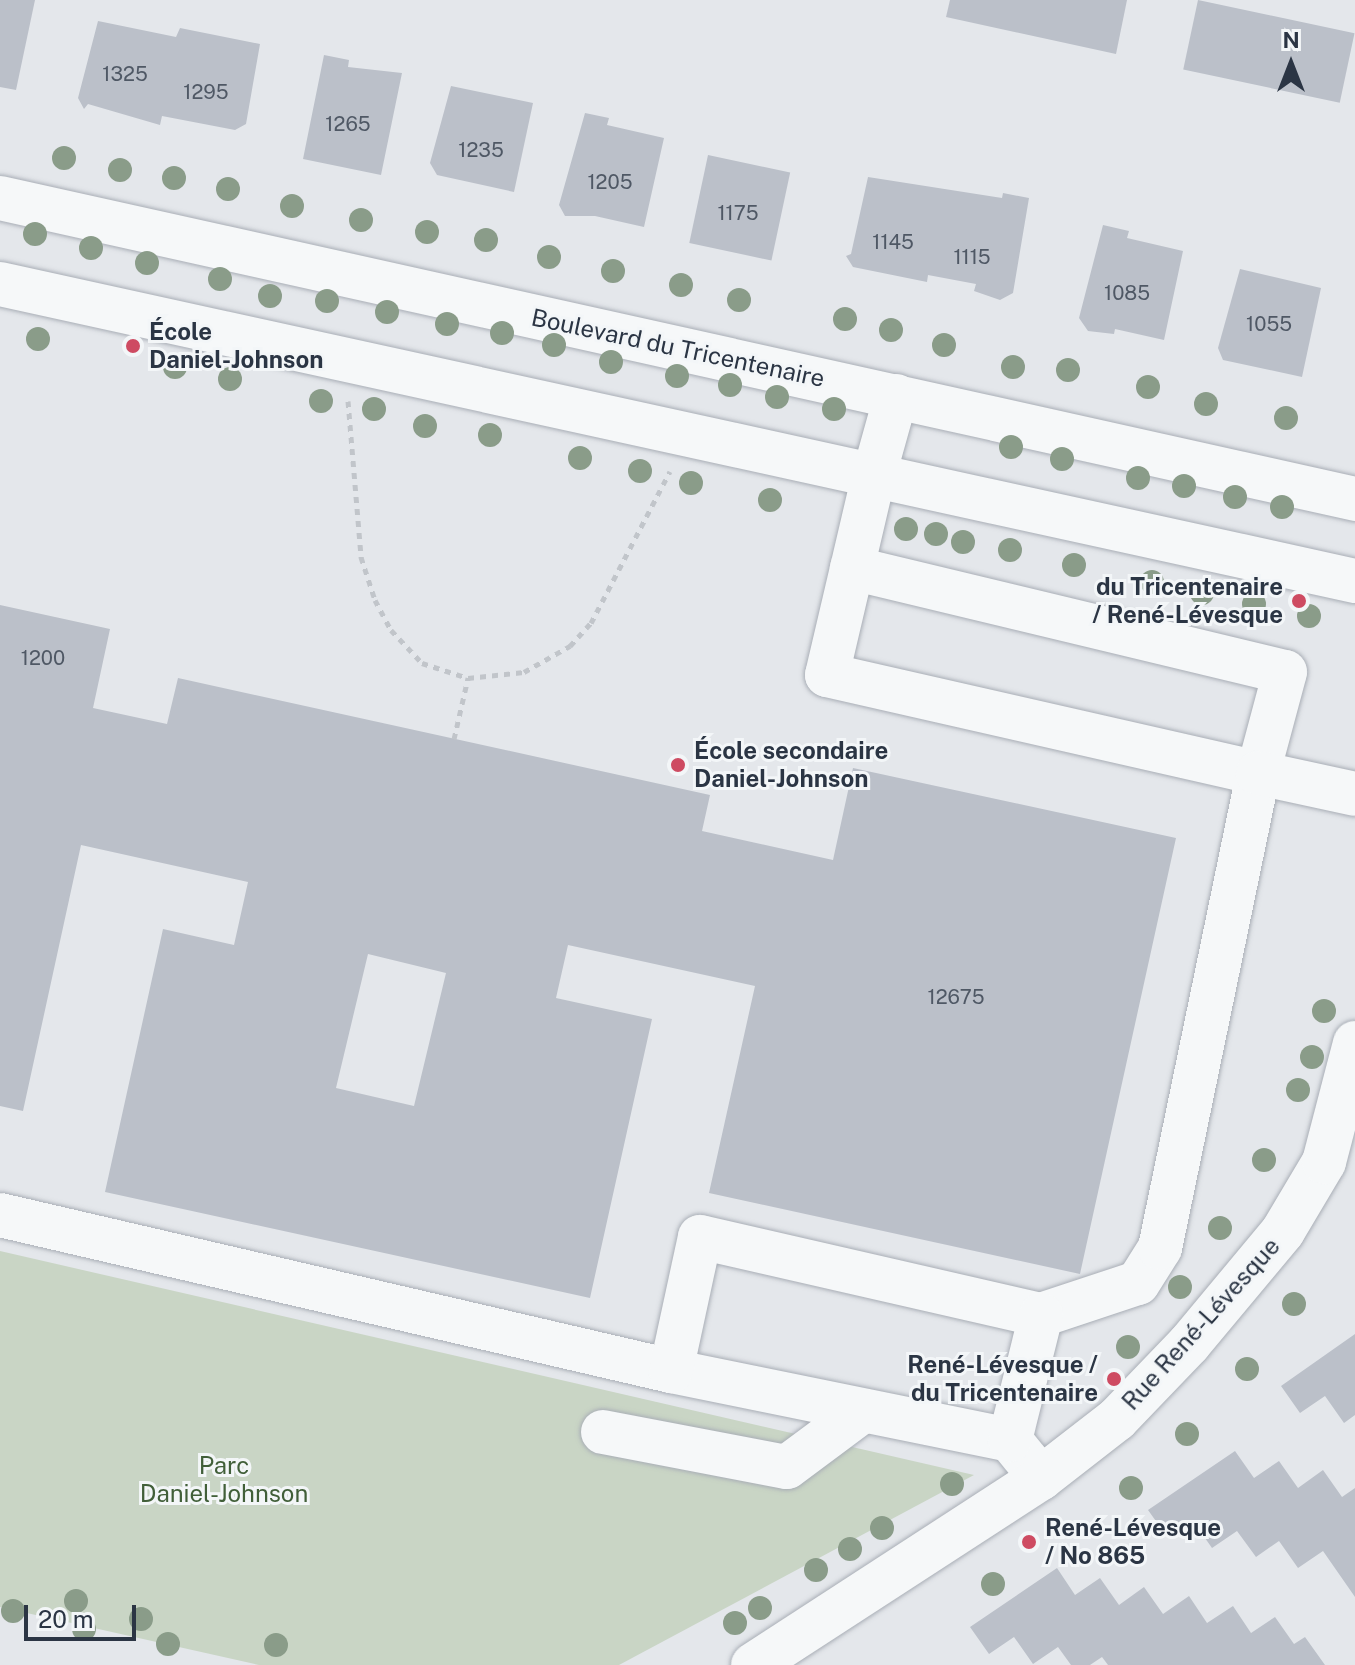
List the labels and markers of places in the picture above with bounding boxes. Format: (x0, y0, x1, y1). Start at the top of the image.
place label: École Daniel-Johnson (149, 318, 323, 374)
marker: École Daniel-Johnson (124, 337, 142, 355)
place label: du Tricentenaire / René-Lévesque (1092, 573, 1283, 629)
marker: du Tricentenaire / René-Lévesque (1290, 592, 1308, 610)
place label: École secondaire Daniel-Johnson (694, 737, 888, 793)
marker: École secondaire Daniel-Johnson (669, 756, 687, 774)
place label: René-Lévesque / du Tricentenaire (907, 1351, 1098, 1407)
marker: René-Lévesque / du Tricentenaire (1105, 1370, 1123, 1388)
place label: René-Lévesque / No 865 (1045, 1514, 1221, 1570)
marker: René-Lévesque / No 865 (1020, 1533, 1038, 1551)

